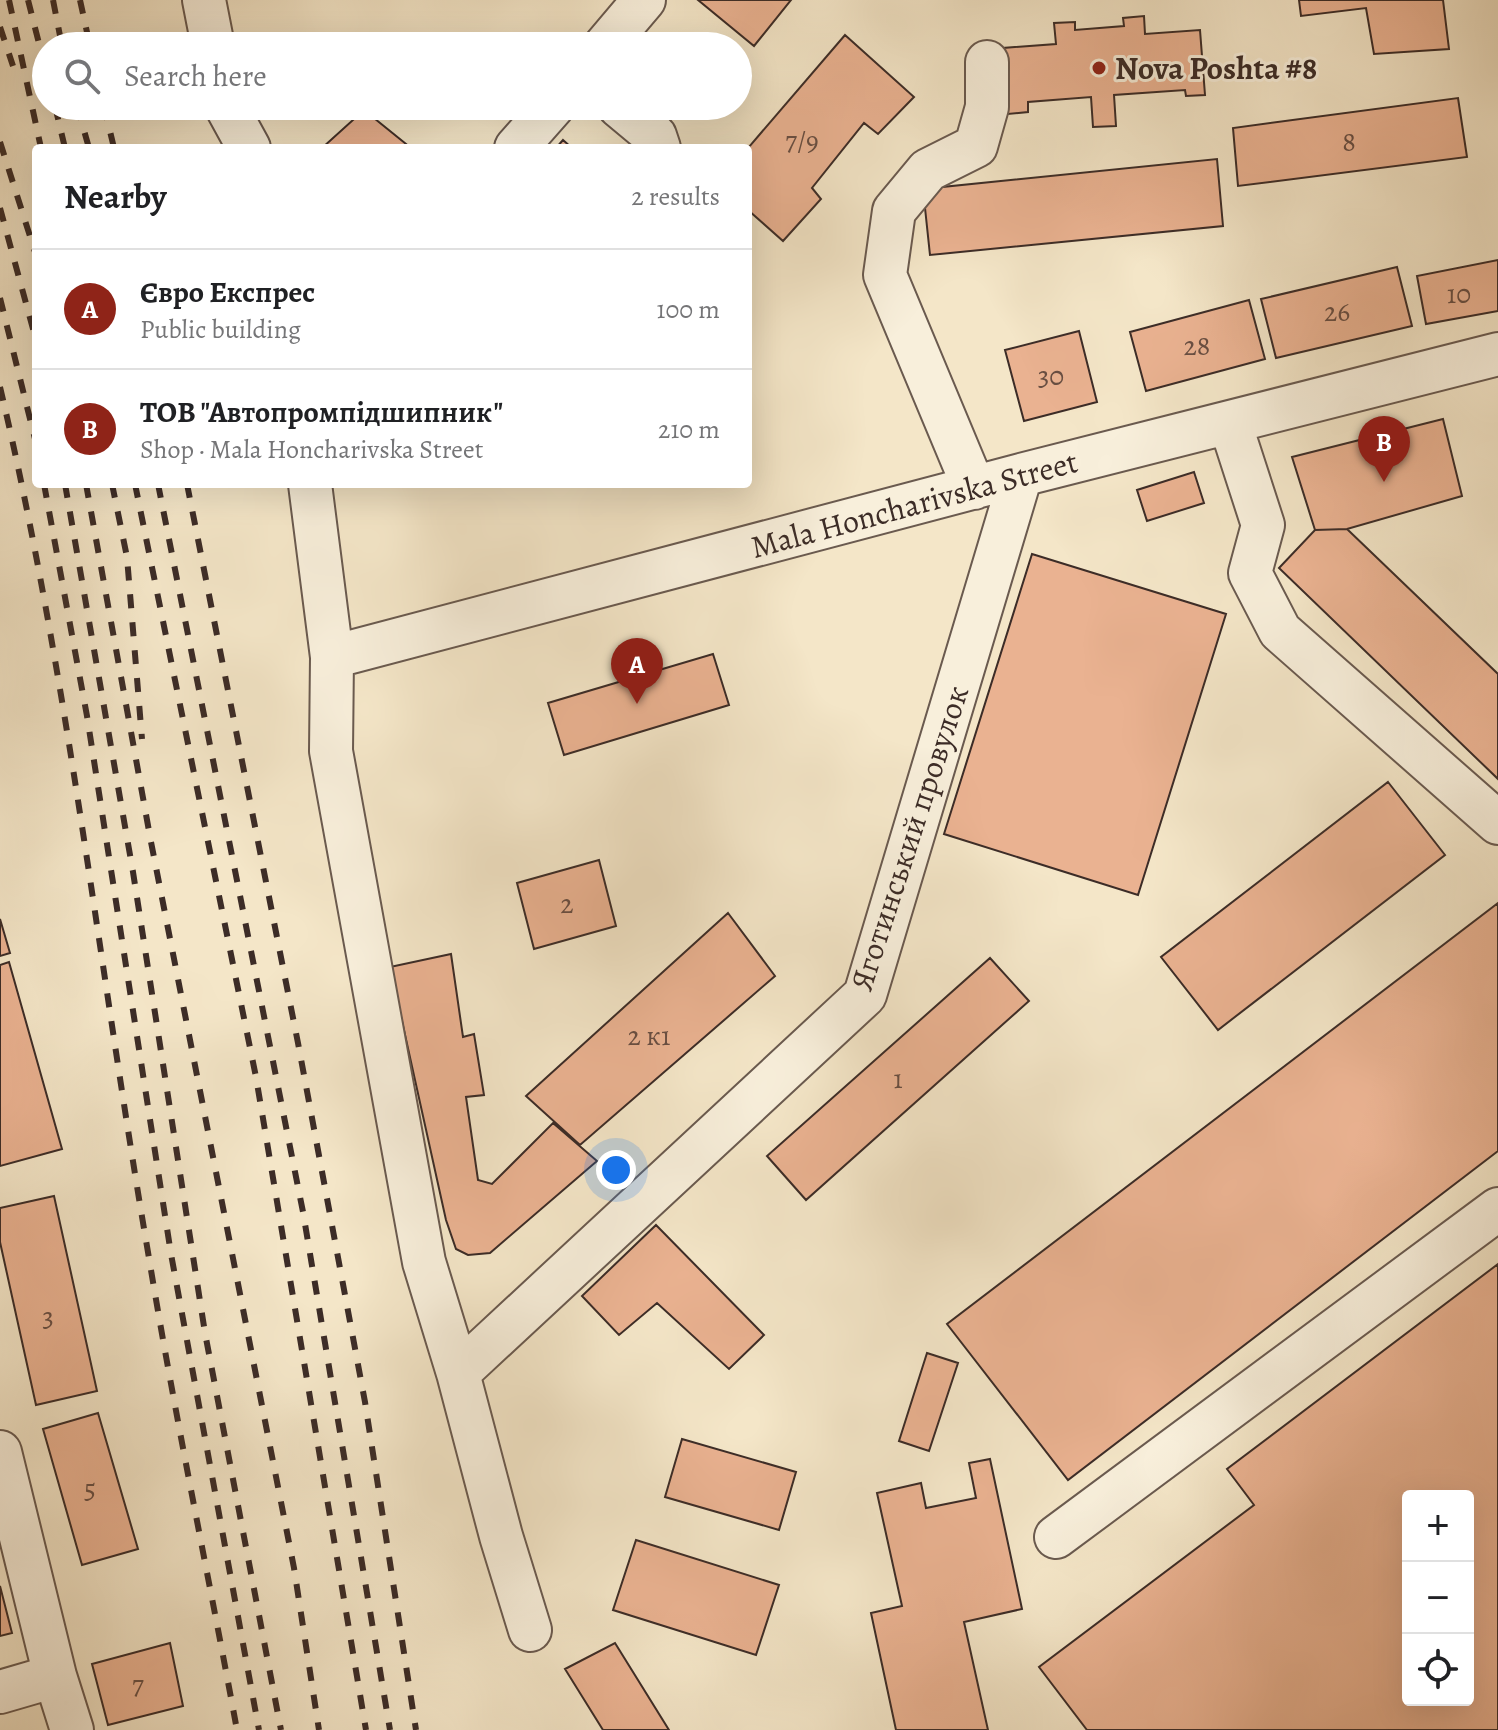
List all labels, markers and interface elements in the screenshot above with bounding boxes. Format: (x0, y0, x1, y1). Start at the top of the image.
search box (32, 32, 752, 120)
place label: Nova Poshta #8 (1115, 46, 1317, 90)
icon: search (60, 54, 104, 98)
text: Search here (124, 56, 267, 96)
marker: Nova Poshta #8 (1090, 59, 1108, 77)
house number: 7/9 (785, 122, 819, 160)
house number: 8 (1342, 123, 1356, 161)
text: Nearby (64, 173, 167, 220)
text: 2 results (631, 179, 720, 214)
text: Євро Експрес (140, 272, 315, 312)
house number: 10 (1447, 275, 1471, 313)
text: A (82, 292, 98, 327)
text: 100 m (657, 292, 720, 327)
house number: 26 (1324, 293, 1350, 331)
text: Public building (140, 312, 301, 347)
house number: 28 (1184, 327, 1210, 365)
house number: 30 (1038, 357, 1064, 395)
text: ТОВ "Автопромпідшипник" (140, 392, 503, 432)
text: B (82, 412, 98, 447)
text: 210 m (658, 412, 720, 447)
pin: B (1358, 416, 1410, 482)
text: Shop · Mala Honcharivska Street (140, 432, 483, 467)
street label: Mala Honcharivska Street (746, 439, 1082, 569)
pin: A (611, 638, 663, 704)
street label: Яготинський провулок (839, 680, 979, 996)
house number: 2 (560, 885, 574, 923)
house number: 2 к1 (628, 1017, 670, 1055)
house number: 1 (893, 1060, 903, 1098)
your location (596, 1150, 636, 1190)
house number: 3 (42, 1298, 54, 1336)
house number: 5 (84, 1470, 96, 1508)
map controls (1402, 1490, 1474, 1706)
button: + (1402, 1490, 1474, 1562)
button: − (1402, 1562, 1474, 1634)
button: locate (1402, 1634, 1474, 1706)
house number: 7 (132, 1666, 144, 1704)

